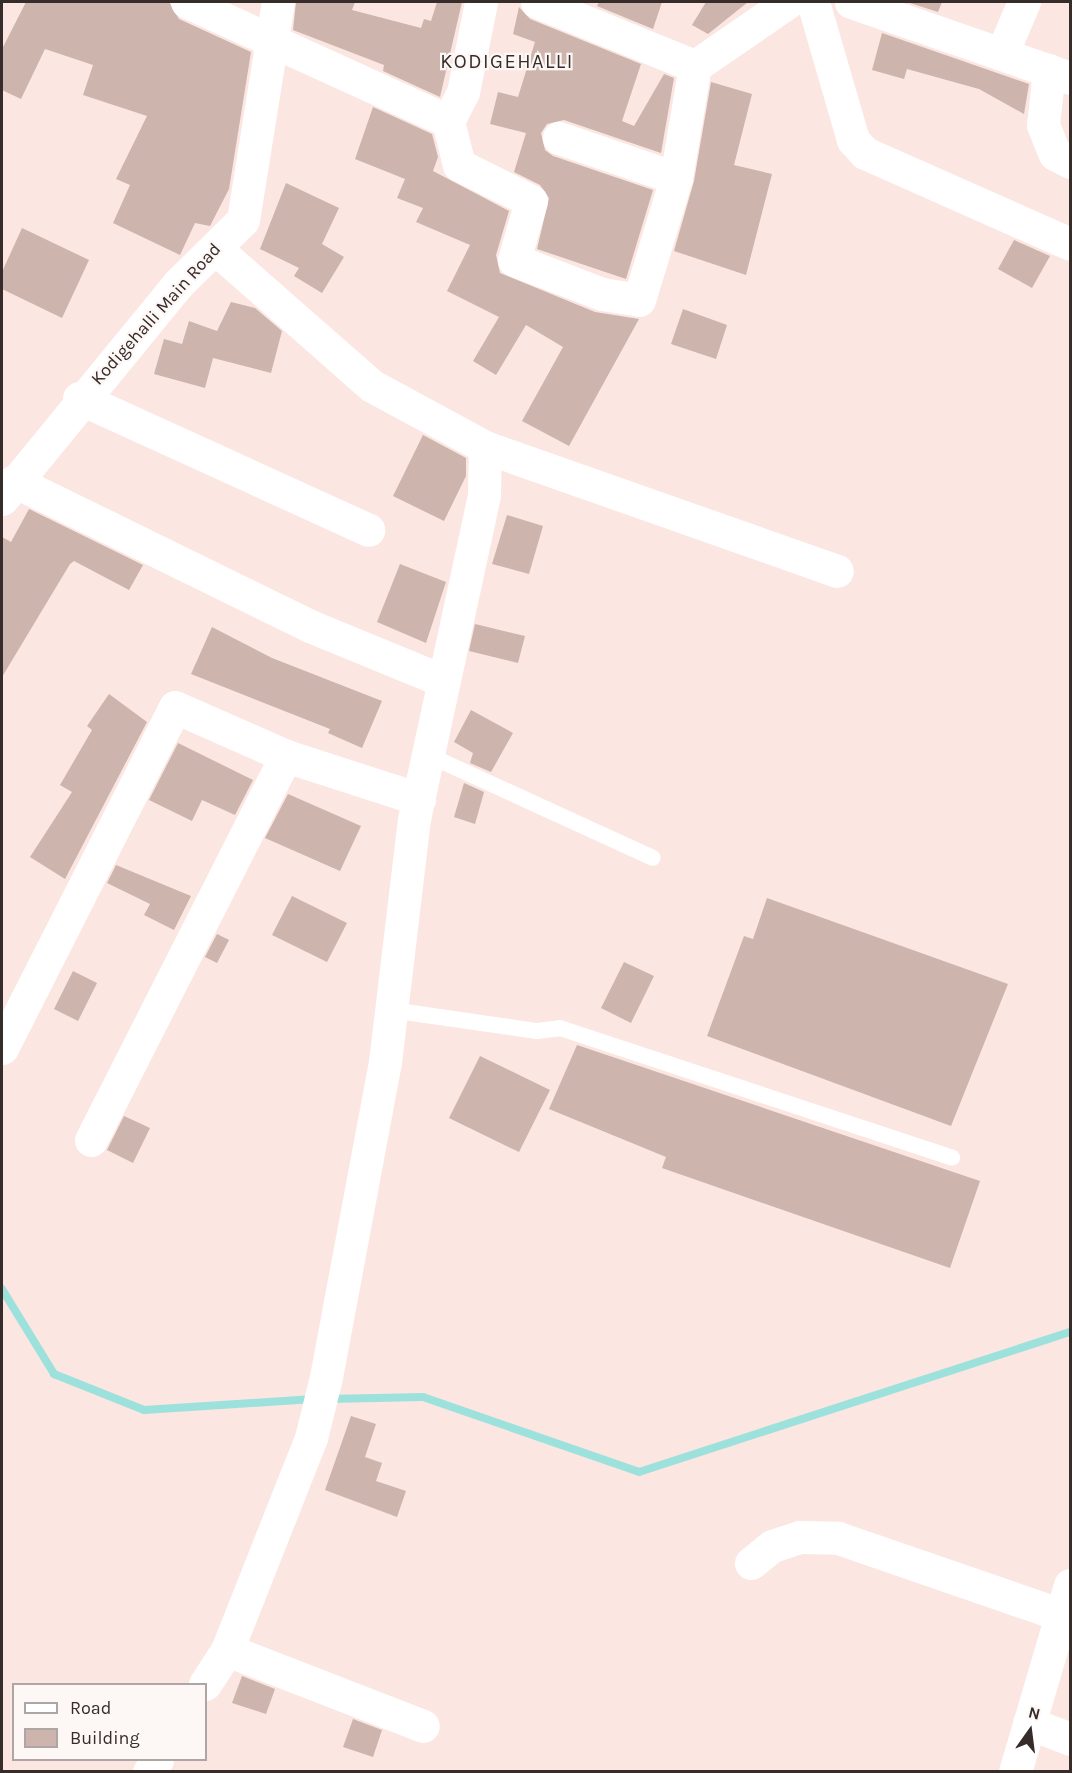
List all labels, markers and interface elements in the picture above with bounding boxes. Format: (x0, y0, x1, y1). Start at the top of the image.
district label: KODIGEHALLI (440, 49, 574, 73)
street label: Kodigehalli Main Road (86, 238, 226, 390)
legend (12, 1683, 207, 1761)
text: Road (70, 1697, 111, 1719)
north arrow (1000, 1701, 1060, 1761)
text: N (1027, 1702, 1042, 1724)
text: Building (70, 1727, 140, 1749)

